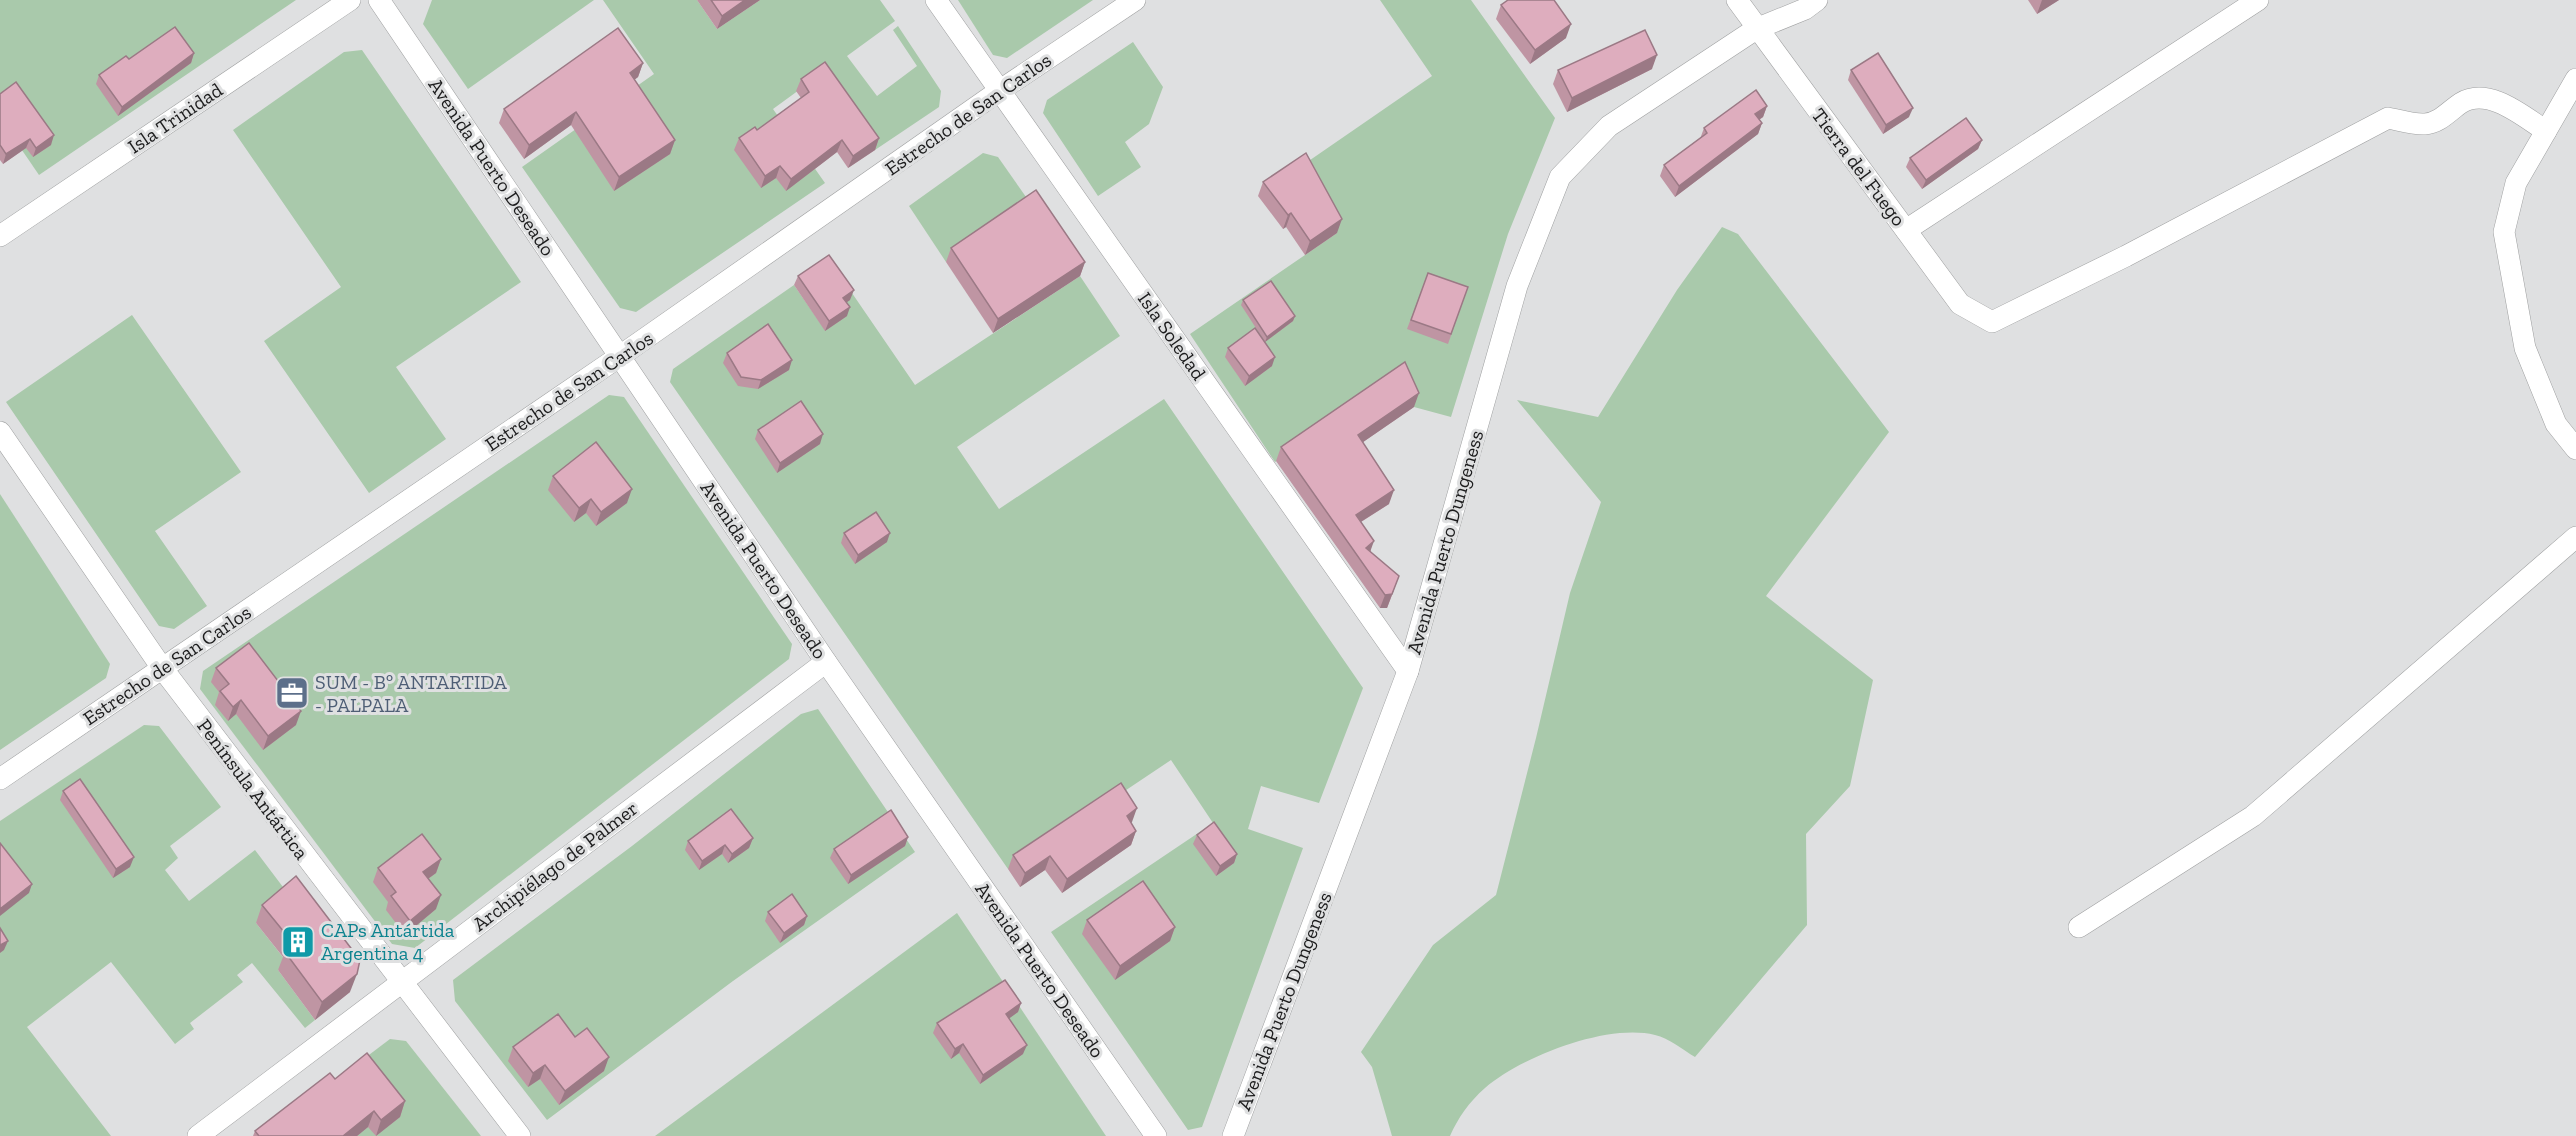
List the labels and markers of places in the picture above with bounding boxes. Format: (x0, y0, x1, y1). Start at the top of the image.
place label: SUM - Bº ANTARTIDA - PALPALA (315, 670, 508, 717)
office icon: SUM - Bº ANTARTIDA - PALPALA (274, 675, 310, 711)
place label: CAPs Antártida Argentina 4 (321, 918, 455, 965)
building icon: CAPs Antártida Argentina 4 (280, 924, 316, 960)

